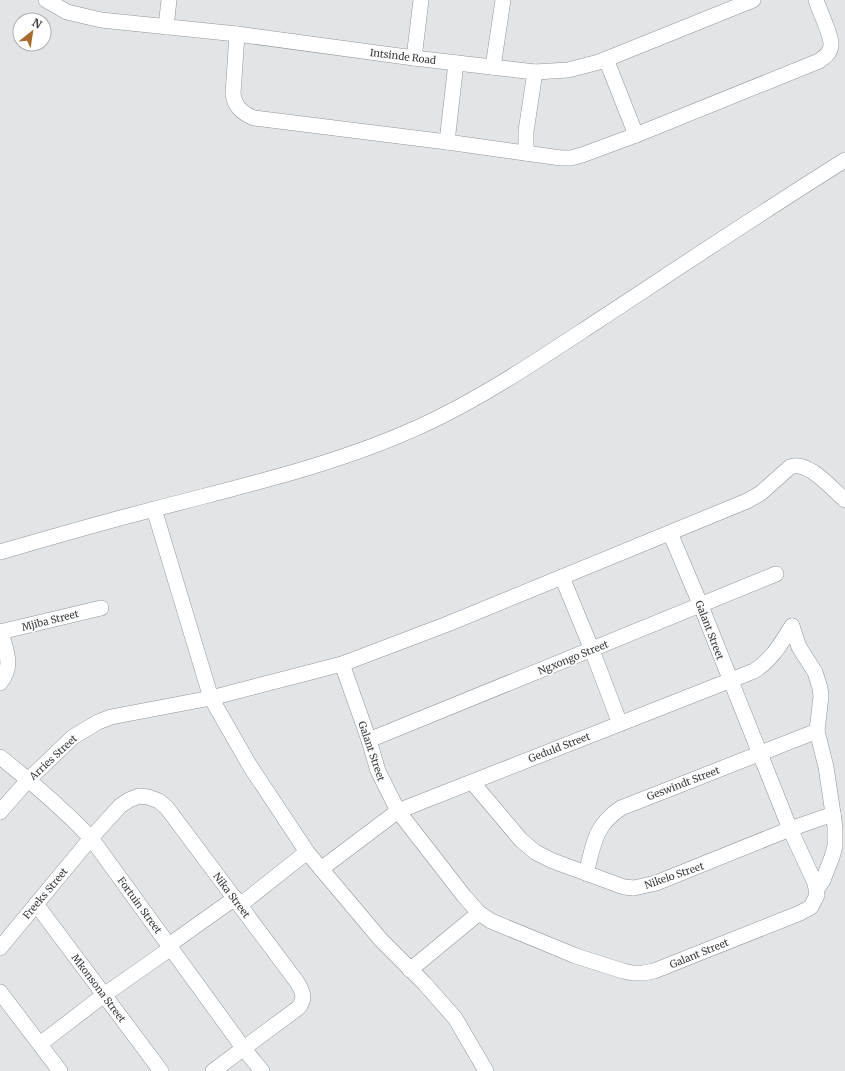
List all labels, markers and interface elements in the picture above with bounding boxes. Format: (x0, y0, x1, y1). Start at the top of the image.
north arrow (12, 12, 52, 52)
text: N (30, 15, 45, 32)
street label: Intsinde Road (369, 46, 437, 67)
street label: Galant Street (692, 599, 727, 662)
street label: Mjiba Street (20, 607, 80, 634)
street label: Ngxongo Street (536, 637, 610, 677)
street label: Galant Street (355, 720, 388, 783)
street label: Geduld Street (526, 730, 592, 765)
street label: Arries Street (26, 732, 80, 783)
street label: Geswindt Street (645, 764, 722, 803)
street label: Nikelo Street (643, 859, 706, 892)
street label: Freeks Street (20, 865, 71, 922)
street label: Nika Street (210, 870, 253, 921)
street label: Fortuin Street (115, 874, 165, 936)
street label: Galant Street (668, 936, 731, 971)
street label: Mkonsona Street (69, 952, 129, 1025)

